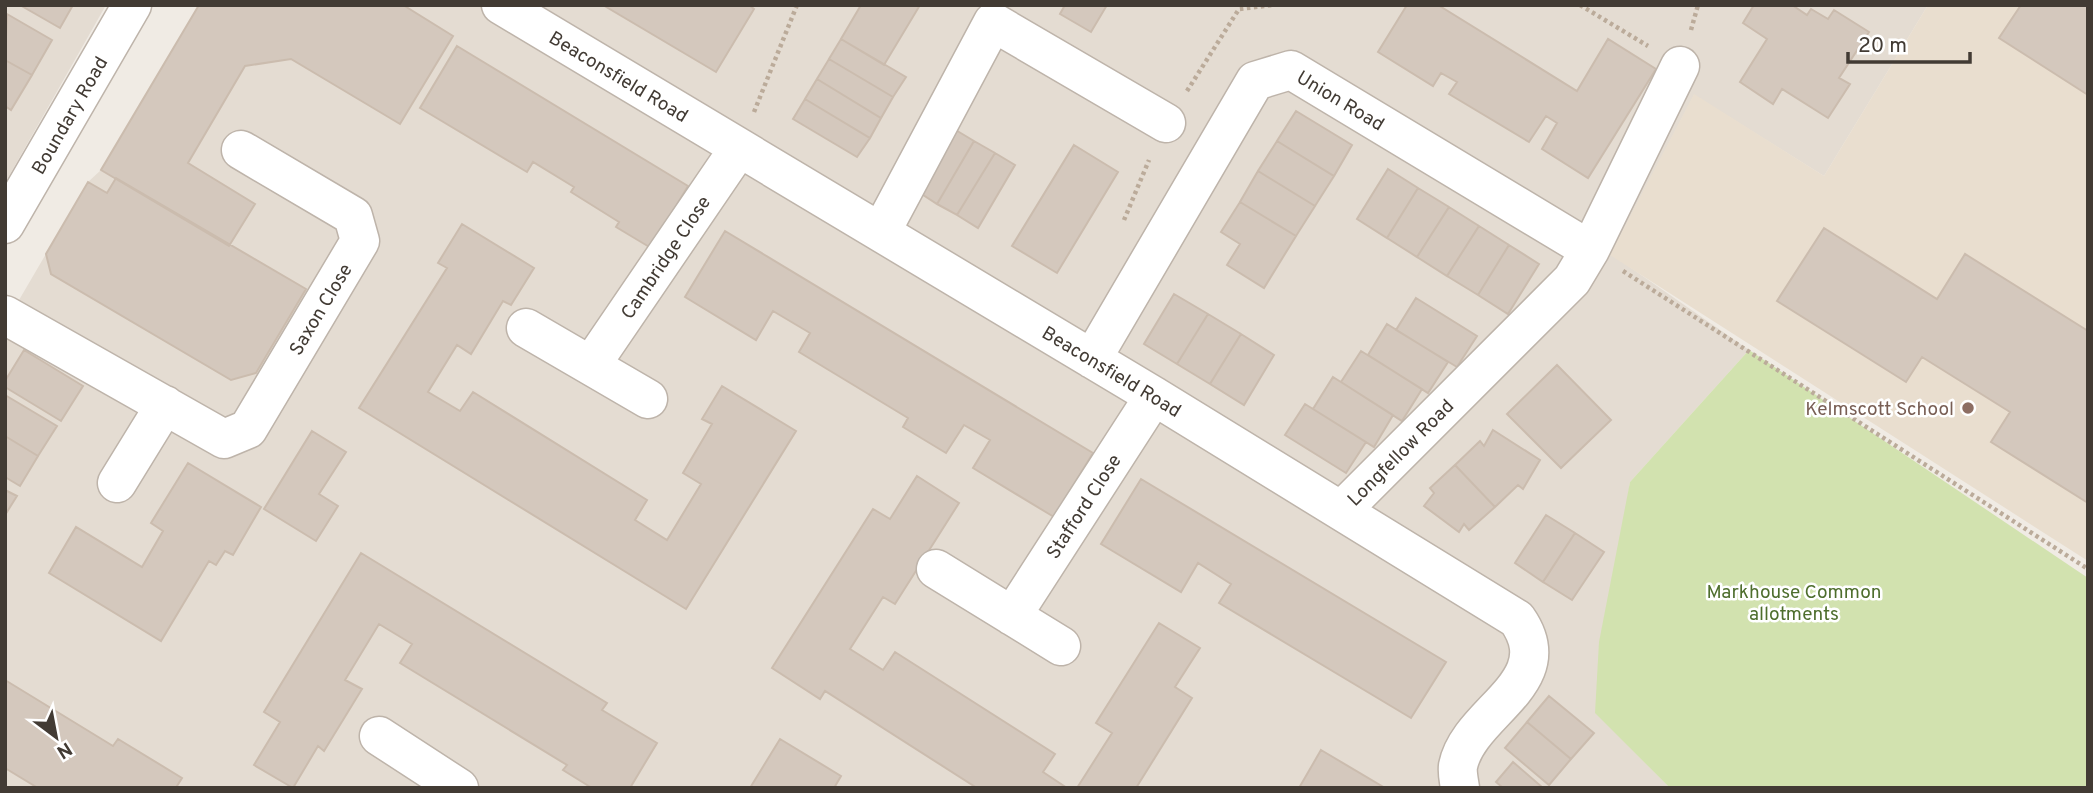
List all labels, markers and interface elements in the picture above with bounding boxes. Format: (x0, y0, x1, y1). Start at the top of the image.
scale bar (1848, 21, 1970, 65)
street label: Beaconsfield Road (544, 27, 692, 129)
text: 20 m (1858, 33, 1907, 60)
street label: Boundary Road (27, 53, 114, 179)
street label: Union Road (1292, 66, 1388, 137)
street label: Cambridge Close (616, 192, 717, 324)
street label: Saxon Close (285, 260, 359, 360)
street label: Beaconsfield Road (1037, 322, 1185, 424)
street label: Longfellow Road (1343, 395, 1460, 512)
place label: Kelmscott School (1805, 398, 1954, 422)
marker: Kelmscott School (1960, 400, 1976, 416)
street label: Stafford Close (1042, 450, 1127, 564)
park label: Markhouse Common allotments (1707, 581, 1881, 627)
north arrow (21, 702, 91, 772)
text: N (52, 736, 76, 764)

